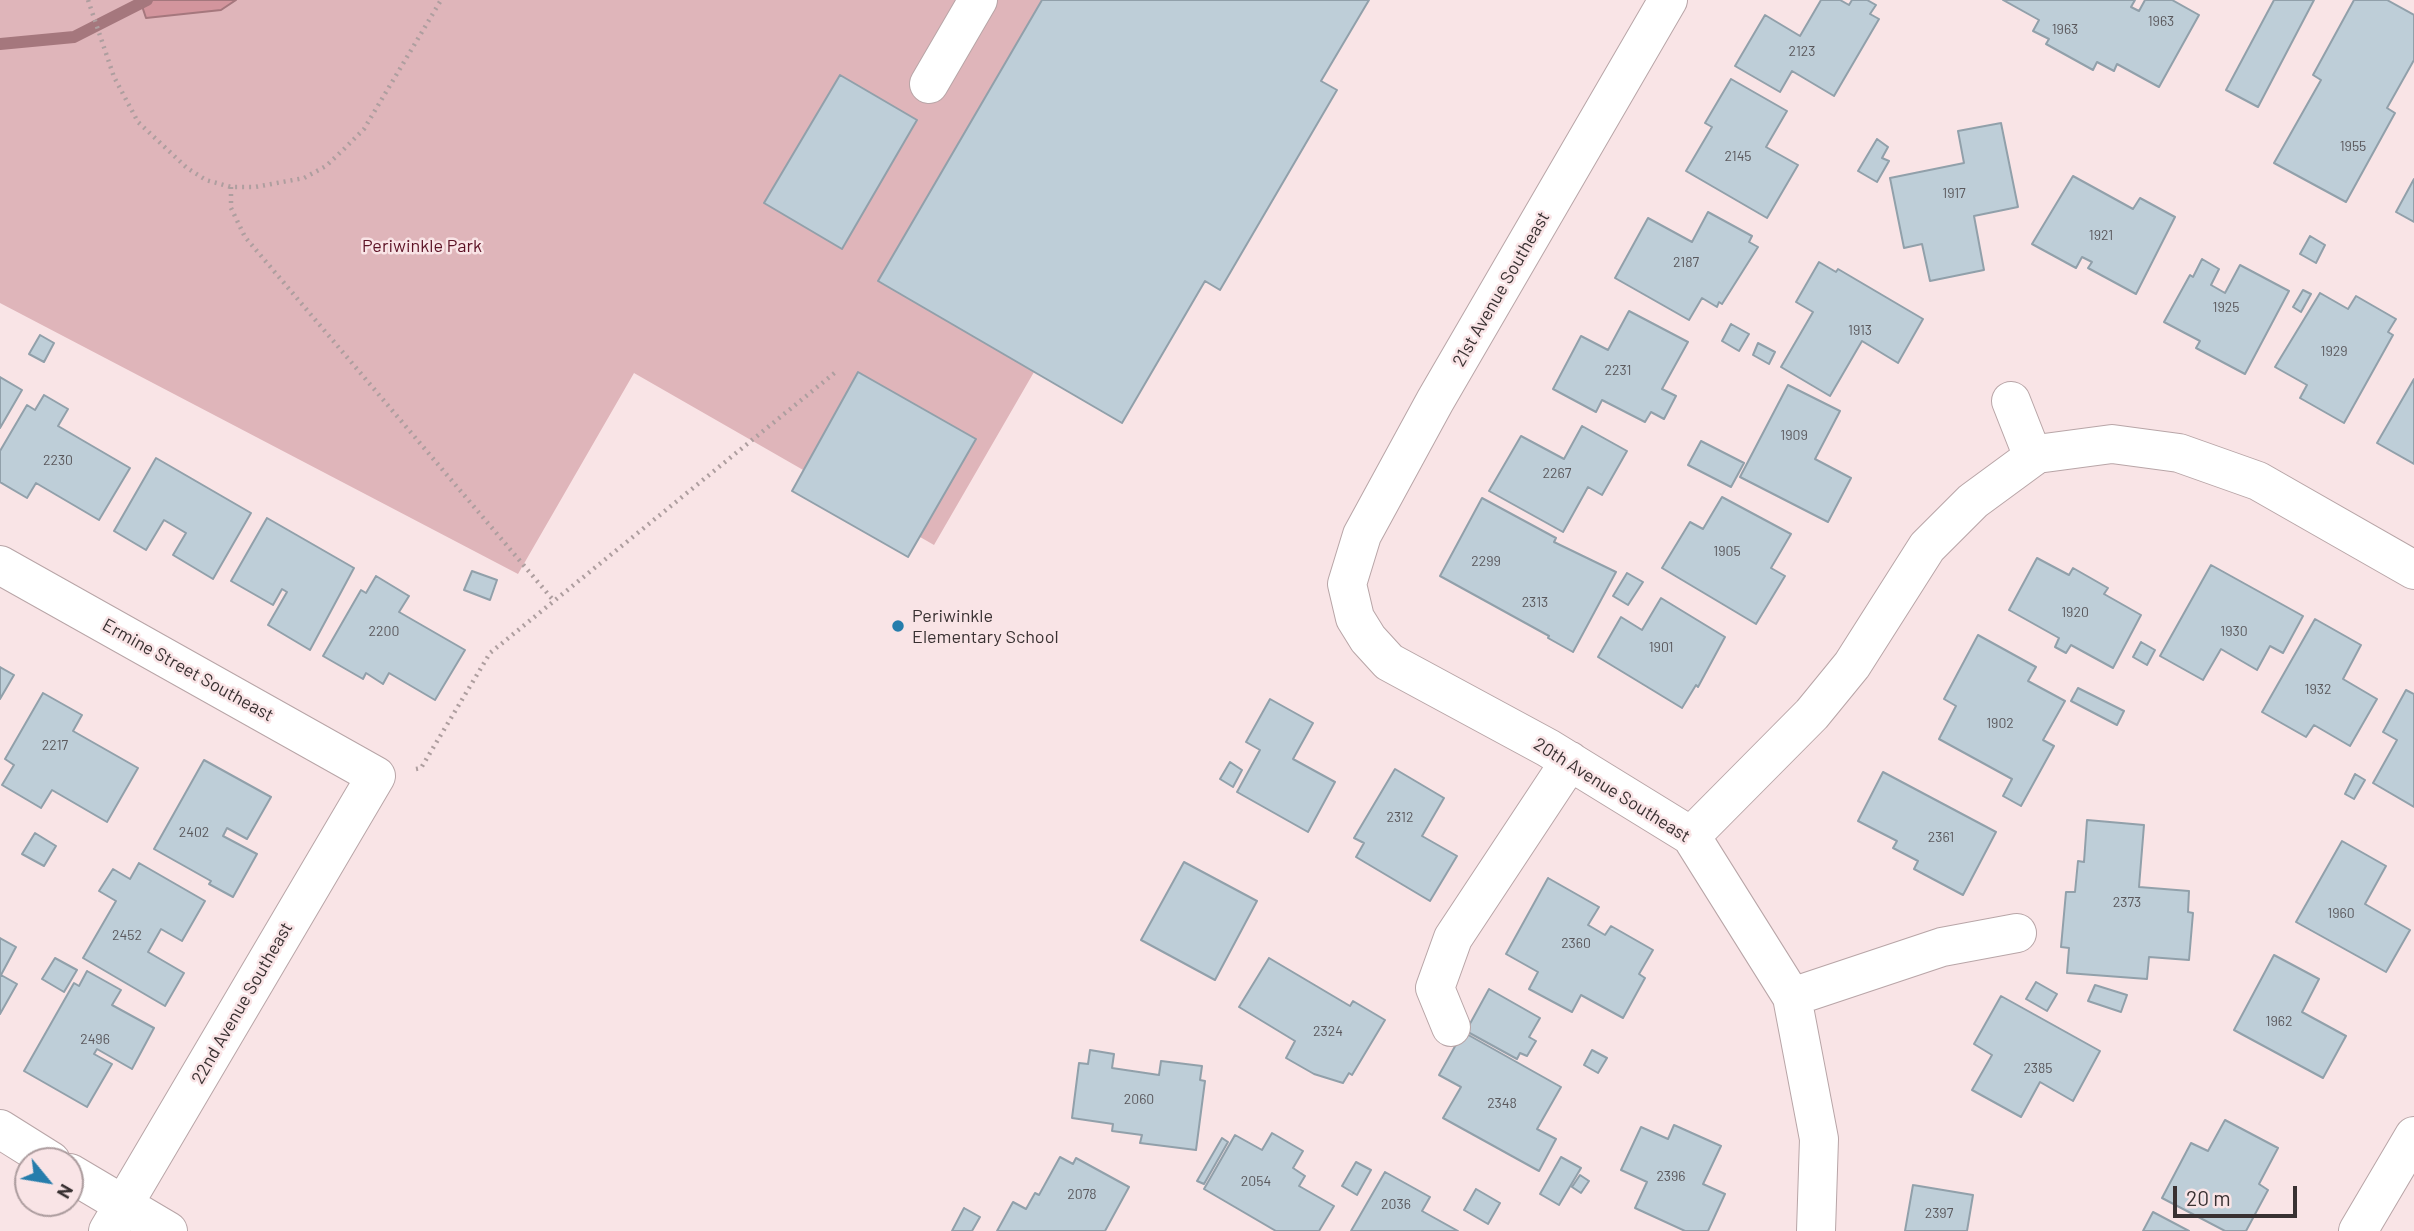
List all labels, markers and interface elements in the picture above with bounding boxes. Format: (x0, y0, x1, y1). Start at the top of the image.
house number: 1963 (2148, 13, 2174, 29)
house number: 1963 (2052, 21, 2078, 37)
house number: 2123 (1789, 43, 1815, 59)
house number: 1955 (2340, 138, 2366, 154)
house number: 2145 (1724, 148, 1752, 164)
house number: 1917 (1942, 185, 1966, 201)
street label: 21st Avenue Southeast (1448, 208, 1554, 370)
house number: 1921 (2089, 227, 2113, 243)
park label: Periwinkle Park (362, 235, 482, 257)
house number: 2187 (1673, 254, 1699, 270)
house number: 1925 (2213, 299, 2239, 315)
house number: 1913 (1848, 322, 1872, 338)
house number: 1929 (2321, 343, 2347, 359)
house number: 2231 (1605, 362, 1631, 378)
house number: 1909 (1780, 427, 1808, 443)
house number: 2230 (43, 452, 73, 468)
house number: 2267 (1543, 465, 1571, 481)
house number: 1905 (1713, 543, 1741, 559)
house number: 2299 (1471, 553, 1501, 569)
house number: 2313 (1522, 594, 1548, 610)
house number: 1920 (2061, 604, 2089, 620)
place label: Periwinkle Elementary School (912, 605, 1059, 648)
street label: Ermine Street Southeast (99, 614, 277, 726)
marker: Periwinkle Elementary School (890, 618, 906, 634)
house number: 2200 (369, 623, 399, 639)
house number: 1930 (2220, 623, 2248, 639)
house number: 1901 (1649, 639, 1673, 655)
house number: 1932 (2305, 681, 2331, 697)
house number: 1902 (1986, 715, 2014, 731)
street label: 20th Avenue Southeast (1530, 733, 1694, 847)
house number: 2217 (42, 737, 68, 753)
house number: 2312 (1387, 809, 1413, 825)
house number: 2402 (179, 824, 209, 840)
house number: 2361 (1928, 829, 1954, 845)
house number: 2373 (2113, 894, 2141, 910)
house number: 1960 (2327, 905, 2355, 921)
street label: 22nd Avenue Southeast (187, 918, 297, 1088)
house number: 2452 (112, 927, 142, 943)
house number: 2360 (1561, 935, 1591, 951)
house number: 1962 (2266, 1013, 2292, 1029)
house number: 2324 (1313, 1023, 1343, 1039)
house number: 2496 (80, 1031, 110, 1047)
house number: 2385 (2023, 1060, 2053, 1076)
house number: 2060 (1124, 1091, 1154, 1107)
house number: 2348 (1487, 1095, 1517, 1111)
north arrow (14, 1147, 84, 1217)
house number: 2396 (1656, 1168, 1686, 1184)
scale bar (2176, 1172, 2300, 1216)
house number: 2054 (1241, 1173, 1271, 1189)
text: N (53, 1181, 79, 1203)
text: 20 m (2186, 1185, 2231, 1210)
house number: 2078 (1067, 1186, 1097, 1202)
house number: 2036 (1381, 1196, 1411, 1212)
house number: 2397 (1925, 1205, 1953, 1221)

